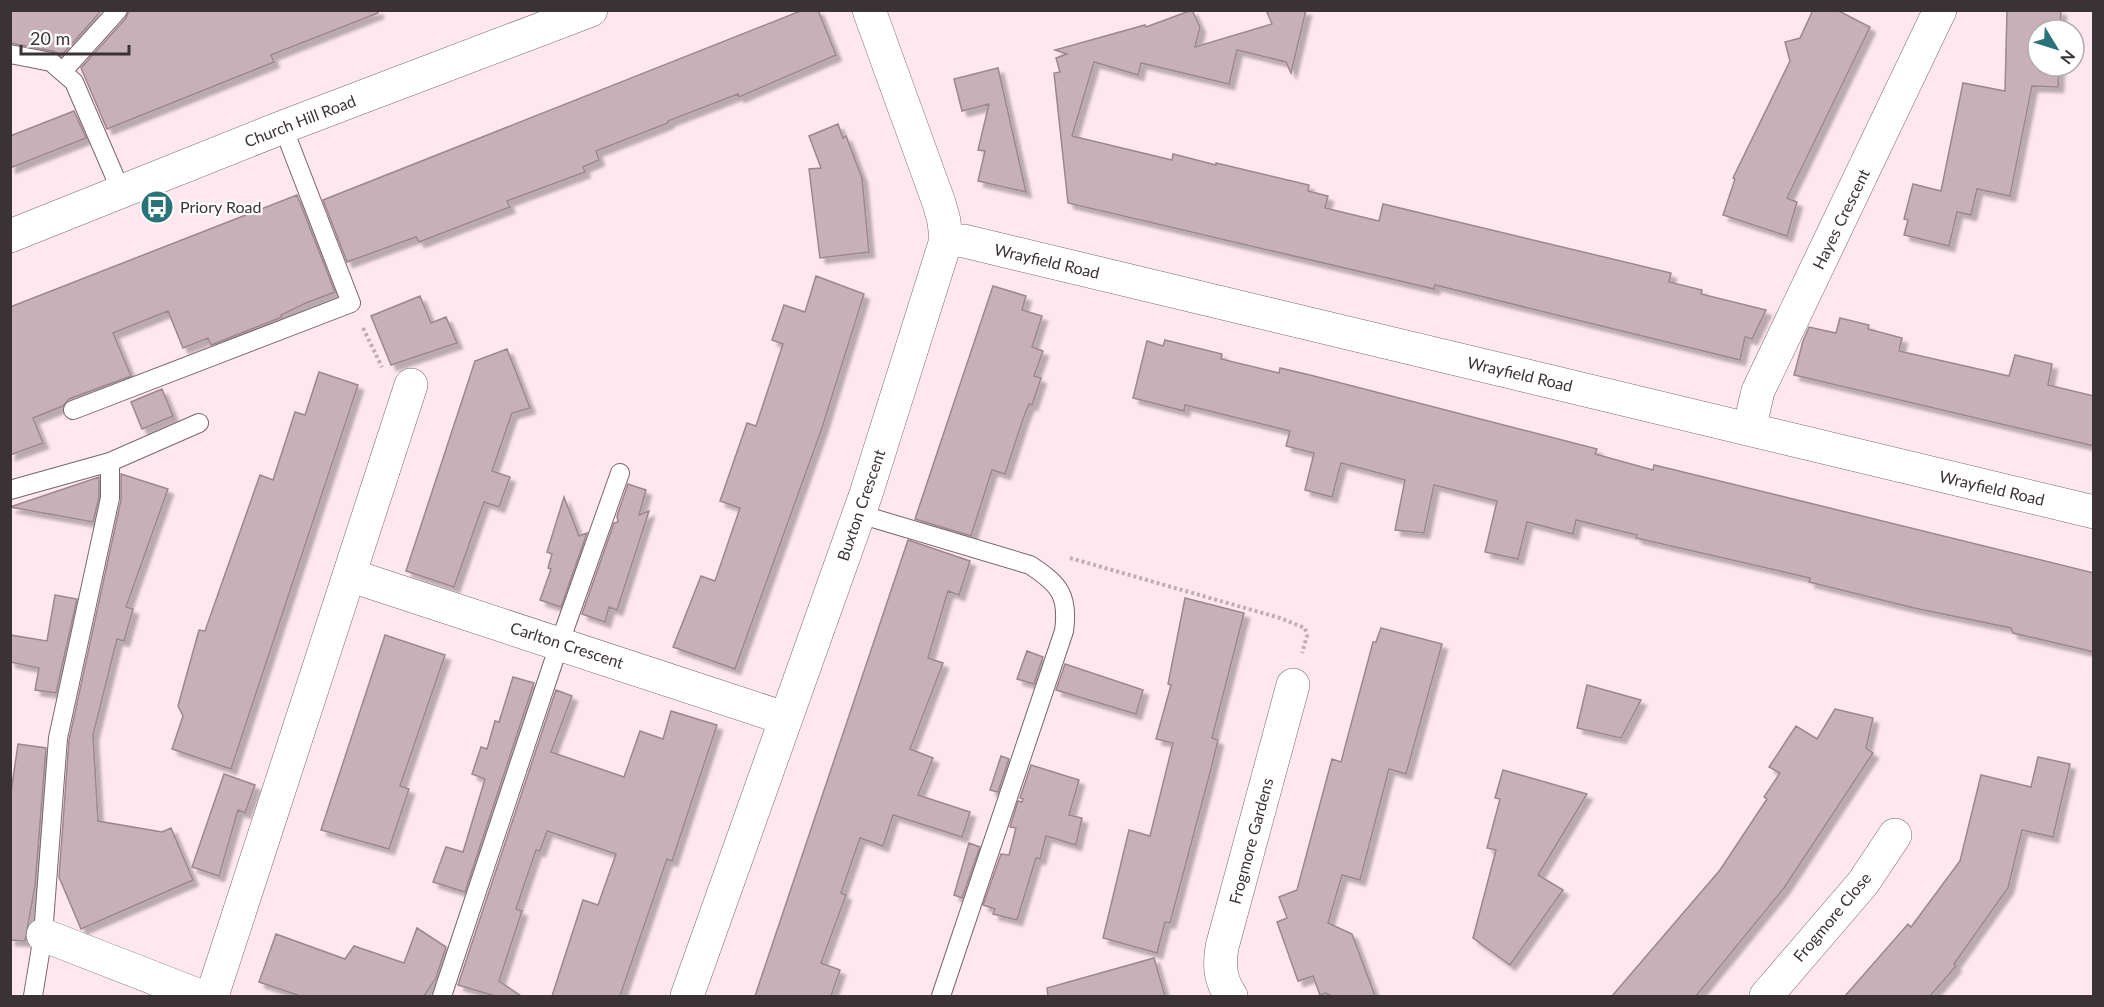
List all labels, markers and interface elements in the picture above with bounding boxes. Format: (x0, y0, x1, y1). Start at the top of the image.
scale bar (21, 18, 129, 56)
north arrow (2026, 18, 2086, 78)
text: 20 m (30, 27, 70, 49)
text: N (2057, 47, 2079, 68)
street label: Church Hill Road (241, 91, 358, 151)
street label: Hayes Crescent (1808, 165, 1873, 272)
bus stop icon: Priory Road (139, 189, 175, 225)
place label: Priory Road (180, 197, 261, 216)
street label: Wrayfield Road (993, 239, 1102, 282)
street label: Wrayfield Road (1466, 352, 1575, 395)
street label: Buxton Crescent (833, 446, 889, 563)
street label: Wrayfield Road (1938, 466, 2047, 509)
street label: Carlton Crescent (508, 617, 626, 672)
street label: Frogmore Gardens (1225, 776, 1277, 906)
street label: Frogmore Close (1789, 868, 1874, 965)

